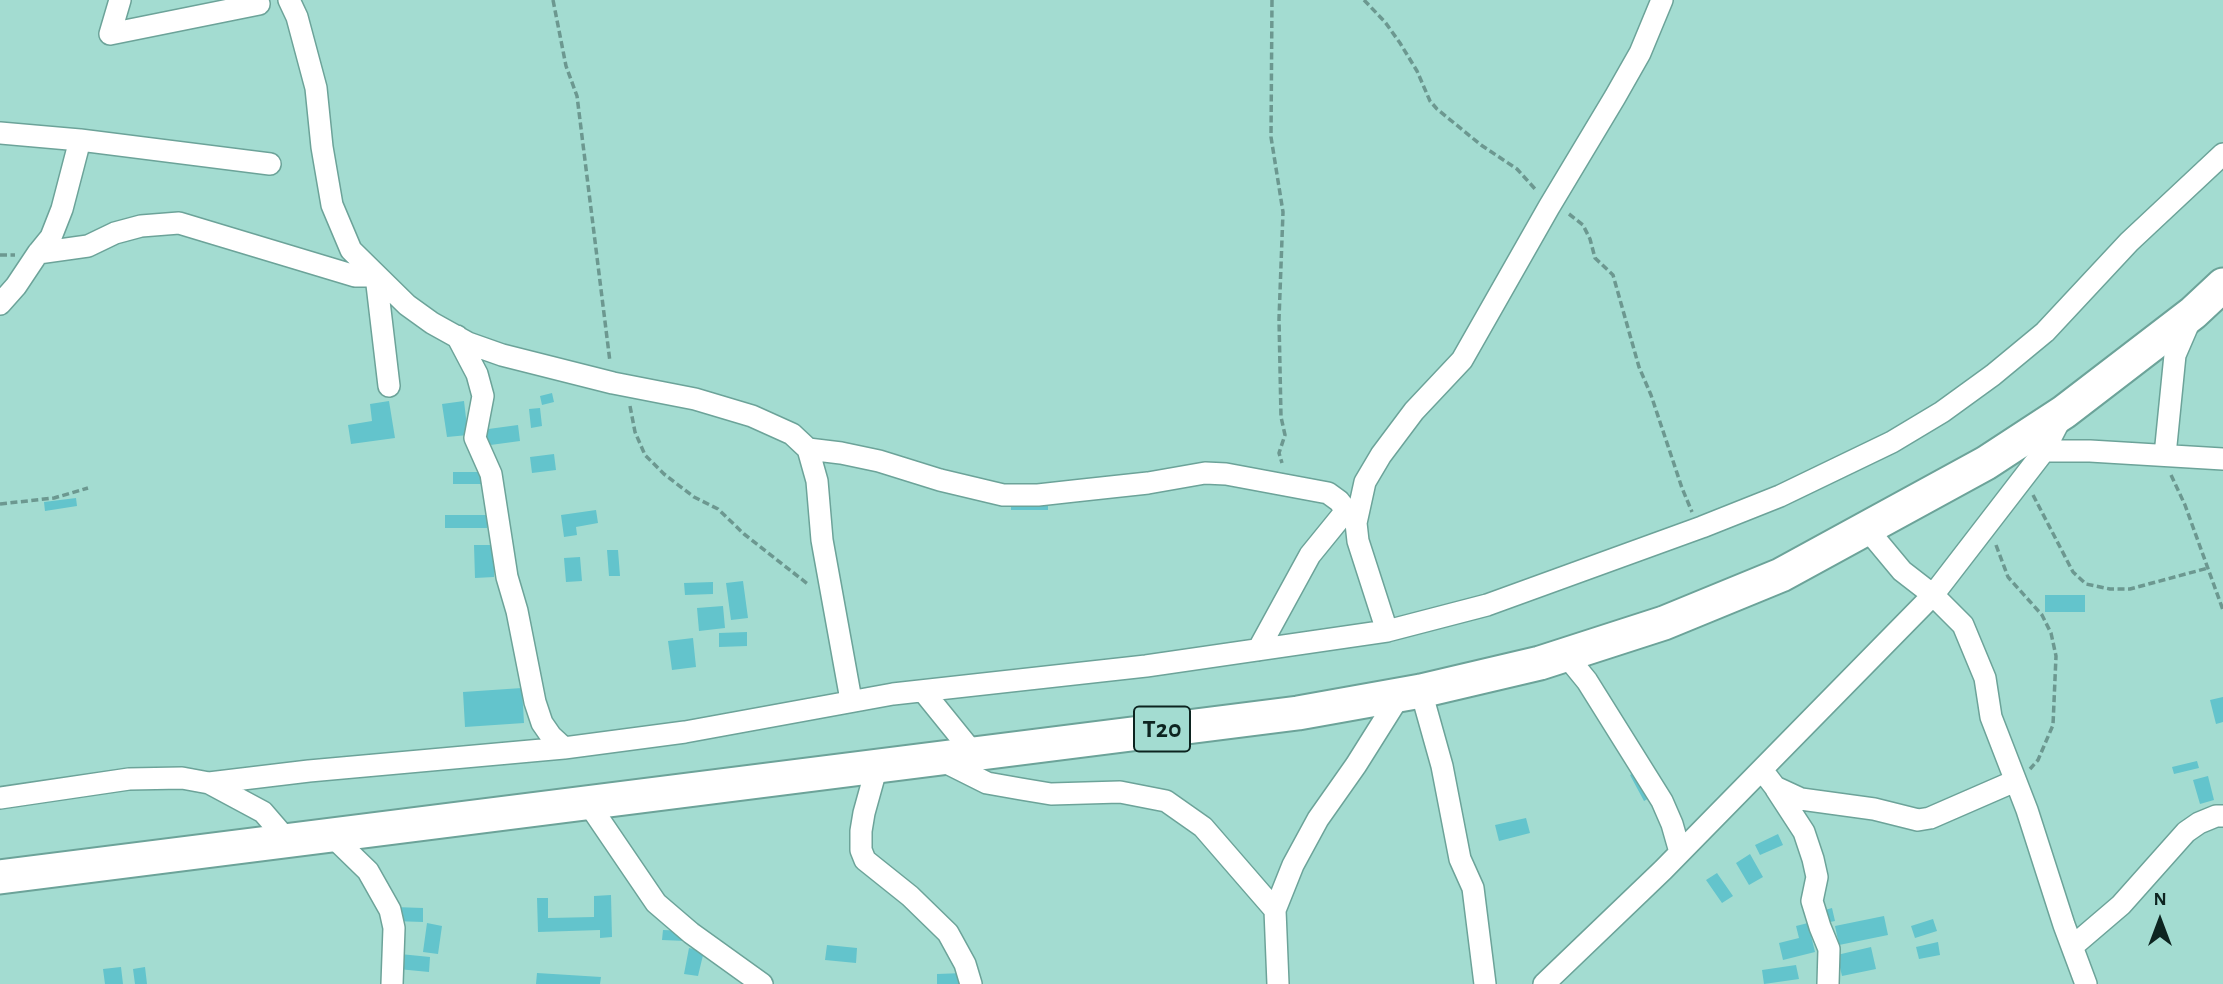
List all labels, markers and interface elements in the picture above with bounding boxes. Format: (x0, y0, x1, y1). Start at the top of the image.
road number: T20 (1134, 706, 1190, 751)
north arrow (2125, 886, 2195, 956)
text: N (2153, 890, 2167, 909)

